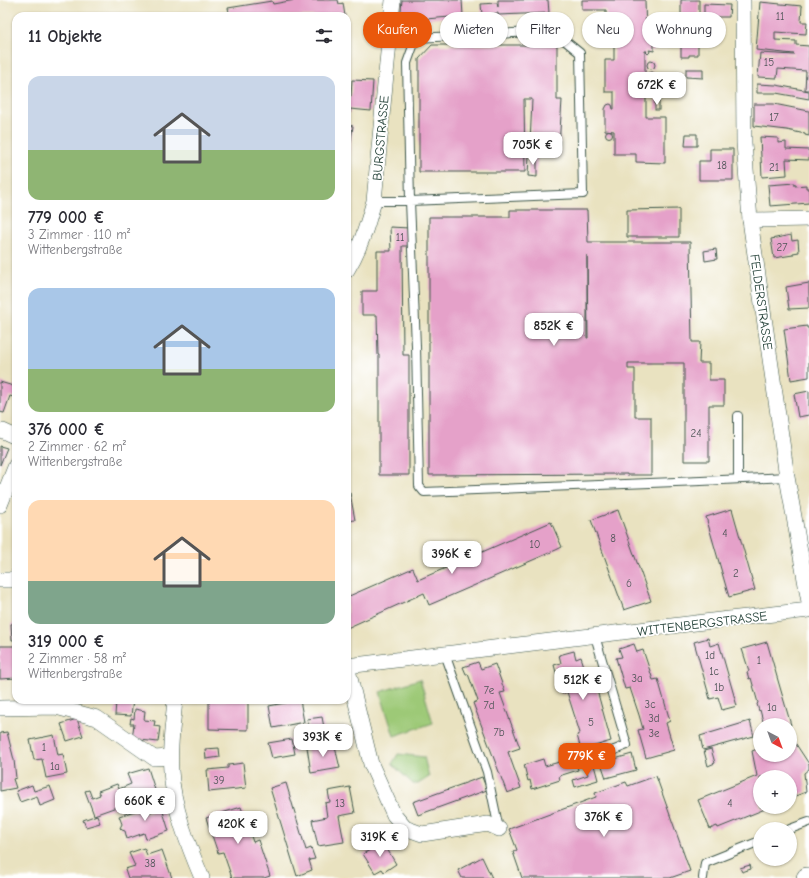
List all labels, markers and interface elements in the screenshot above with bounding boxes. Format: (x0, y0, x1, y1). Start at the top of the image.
house number: 11 (776, 10, 784, 23)
chip: Kaufen (363, 12, 432, 48)
chip: Mieten (440, 12, 508, 48)
chip: Filter (516, 12, 574, 48)
chip: Neu (582, 12, 634, 48)
chip: Wohnung (642, 12, 726, 48)
icon: filters (313, 25, 335, 47)
text: 11 Objekte (28, 27, 102, 46)
house number: 15 (764, 56, 774, 69)
pin: 672K € (624, 72, 690, 106)
text: 672K € (637, 77, 677, 92)
street label: BURGSTRASSE (369, 95, 392, 181)
icon: home (146, 102, 218, 174)
house number: 17 (769, 111, 779, 124)
pin: 705K € (500, 132, 566, 166)
text: 705K € (512, 137, 554, 152)
house number: 18 (717, 159, 727, 172)
house number: 21 (769, 161, 779, 174)
text: 779 000 € (28, 208, 105, 227)
text: 3 Zimmer · 110 m² (28, 227, 130, 242)
house number: 11 (396, 231, 404, 244)
house number: 27 (777, 241, 787, 254)
text: Wittenbergstraße (28, 242, 122, 257)
street label: FELDERSTRASSE (747, 253, 776, 351)
pin: 852K € (521, 313, 587, 347)
icon: home (146, 314, 218, 386)
text: 852K € (534, 318, 574, 333)
text: 376 000 € (28, 420, 105, 439)
house number: 24 (690, 427, 702, 440)
text: 2 Zimmer · 62 m² (28, 439, 126, 454)
text: Wittenbergstraße (28, 454, 122, 469)
icon: home (146, 526, 218, 598)
house number: 4 (722, 527, 728, 540)
house number: 8 (610, 532, 616, 545)
house number: 10 (529, 538, 541, 551)
pin: 396K € (419, 541, 485, 575)
text: 396K € (432, 546, 472, 561)
house number: 2 (733, 567, 739, 580)
house number: 6 (626, 577, 632, 590)
street label: WITTENBERGSTRASSE (636, 608, 768, 639)
text: 319 000 € (28, 632, 105, 651)
house number: 1d (705, 649, 715, 662)
text: 2 Zimmer · 58 m² (28, 651, 126, 666)
house number: 1 (757, 654, 761, 667)
house number: 1c (709, 665, 720, 678)
text: Wittenbergstraße (28, 666, 122, 681)
pin: 512K € (550, 667, 616, 701)
text: 512K € (563, 672, 603, 687)
house number: 3a (631, 672, 643, 685)
house number: 1b (714, 681, 724, 694)
house number: 7e (484, 684, 495, 697)
house number: 3c (645, 698, 656, 711)
house number: 7d (483, 699, 495, 712)
house number: 1a (767, 701, 777, 714)
house number: 3d (648, 712, 660, 725)
house number: 5 (588, 716, 594, 729)
north arrow (753, 718, 797, 762)
map controls (753, 718, 797, 866)
pin: 393K € (290, 724, 356, 758)
house number: 7b (493, 726, 505, 739)
house number: 3e (648, 727, 660, 740)
text: 393K € (303, 729, 343, 744)
house number: 1 (42, 741, 46, 754)
pin: 779K € (554, 743, 620, 777)
text: 779K € (567, 748, 607, 763)
house number: 1a (50, 760, 60, 773)
button: + (753, 770, 797, 814)
house number: 39 (213, 774, 225, 787)
pin: 660K € (112, 788, 178, 822)
text: 660K € (124, 793, 166, 808)
house number: 13 (335, 797, 345, 810)
house number: 4 (727, 797, 733, 810)
pin: 376K € (571, 804, 637, 838)
text: 376K € (584, 809, 624, 824)
pin: 420K € (205, 811, 271, 845)
text: 420K € (218, 816, 258, 831)
button: − (753, 822, 797, 866)
pin: 319K € (347, 824, 413, 858)
text: 319K € (360, 829, 400, 844)
house number: 38 (144, 857, 156, 870)

